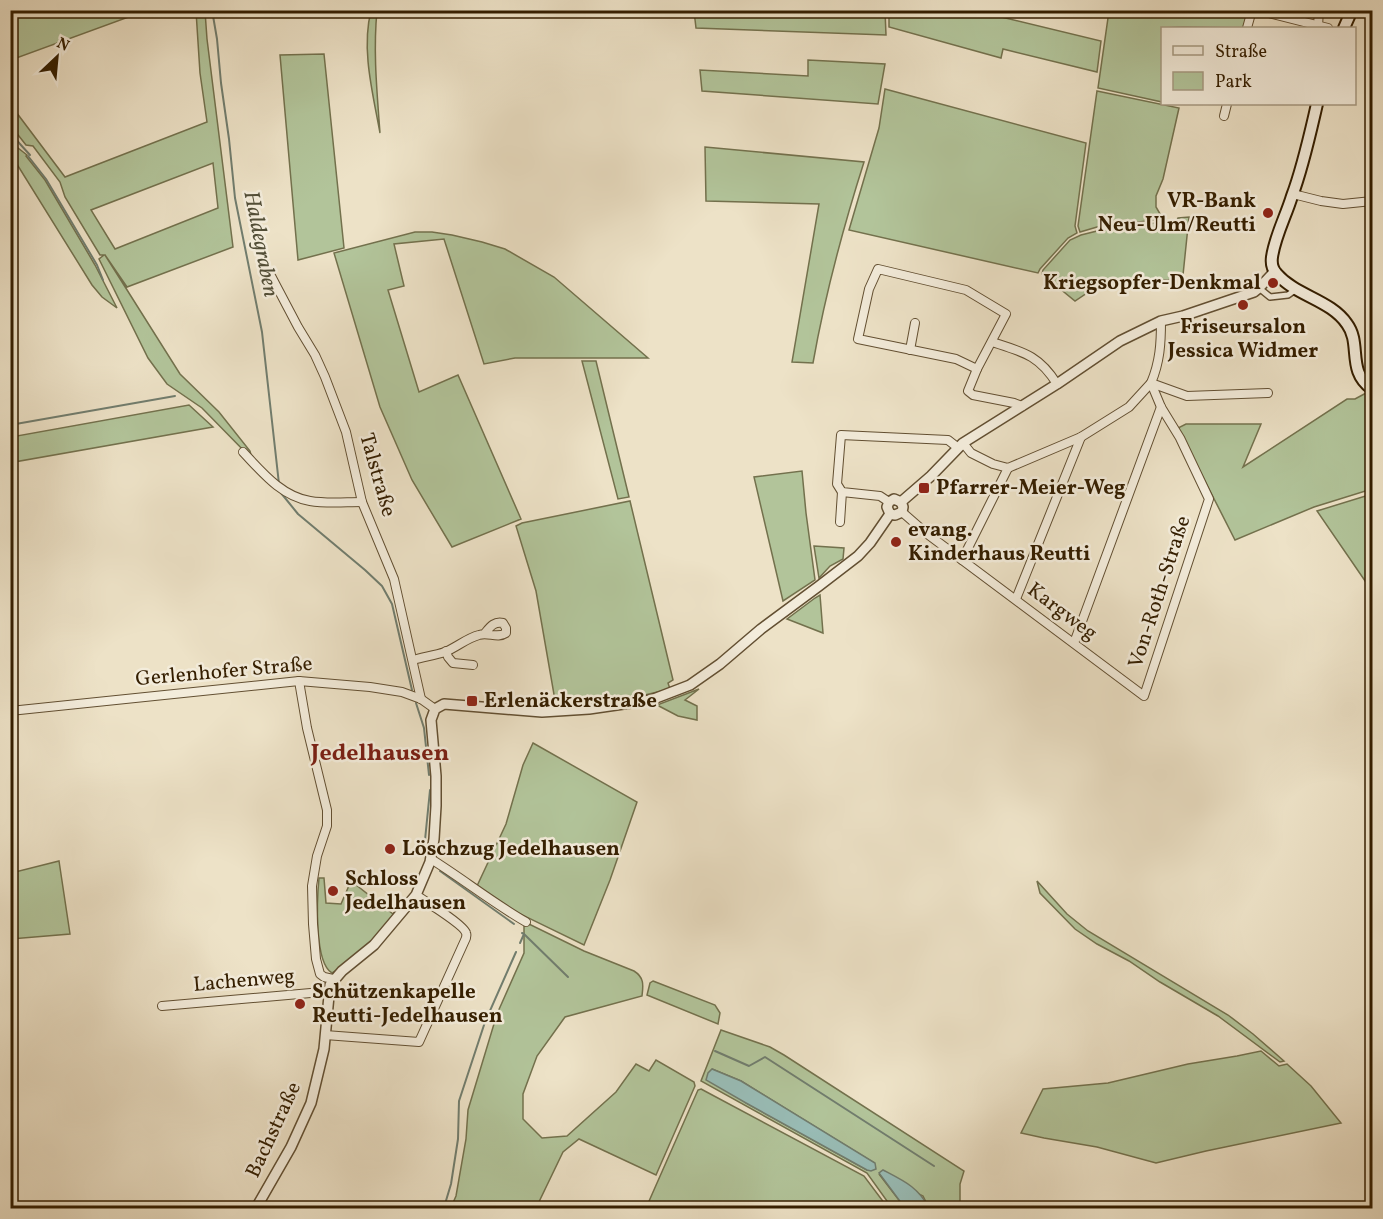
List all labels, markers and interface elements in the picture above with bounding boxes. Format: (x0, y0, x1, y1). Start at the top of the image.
north arrow (27, 27, 87, 87)
legend (1161, 27, 1356, 105)
text: N (53, 33, 73, 58)
text: Straße (1215, 40, 1267, 65)
text: Park (1215, 70, 1252, 95)
place label: VR-Bank Neu-Ulm/Reutti (1098, 187, 1256, 240)
water label: Haldegraben (235, 188, 285, 300)
marker: VR-Bank Neu-Ulm/Reutti (1261, 206, 1275, 220)
place label: Kriegsopfer-Denkmal (1043, 269, 1261, 298)
marker: Kriegsopfer-Denkmal (1266, 276, 1280, 290)
marker: Friseursalon Jessica Widmer (1236, 298, 1250, 312)
place label: Friseursalon Jessica Widmer (1167, 313, 1318, 366)
street label: Talstraße (351, 430, 403, 520)
place label: Pfarrer-Meier-Weg (936, 474, 1126, 503)
marker: Pfarrer-Meier-Weg (917, 481, 931, 495)
street label: Von-Roth-Straße (1122, 512, 1198, 672)
place label: evang. Kinderhaus Reutti (908, 516, 1090, 569)
marker: evang. Kinderhaus Reutti (889, 535, 903, 549)
street label: Kargweg (1021, 576, 1103, 648)
street label: Gerlenhofer Straße (134, 650, 314, 694)
place label: Erlenäckerstraße (484, 687, 657, 716)
marker: Erlenäckerstraße (465, 694, 479, 708)
district label: Jedelhausen (310, 737, 449, 771)
place label: Löschzug Jedelhausen (402, 835, 620, 864)
marker: Löschzug Jedelhausen (383, 842, 397, 856)
place label: Schloss Jedelhausen (344, 865, 466, 918)
marker: Schloss Jedelhausen (326, 884, 340, 898)
street label: Lachenweg (192, 962, 296, 1000)
place label: Schützenkapelle Reutti-Jedelhausen (312, 978, 503, 1031)
marker: Schützenkapelle Reutti-Jedelhausen (293, 997, 307, 1011)
street label: Bachstraße (239, 1077, 309, 1183)

